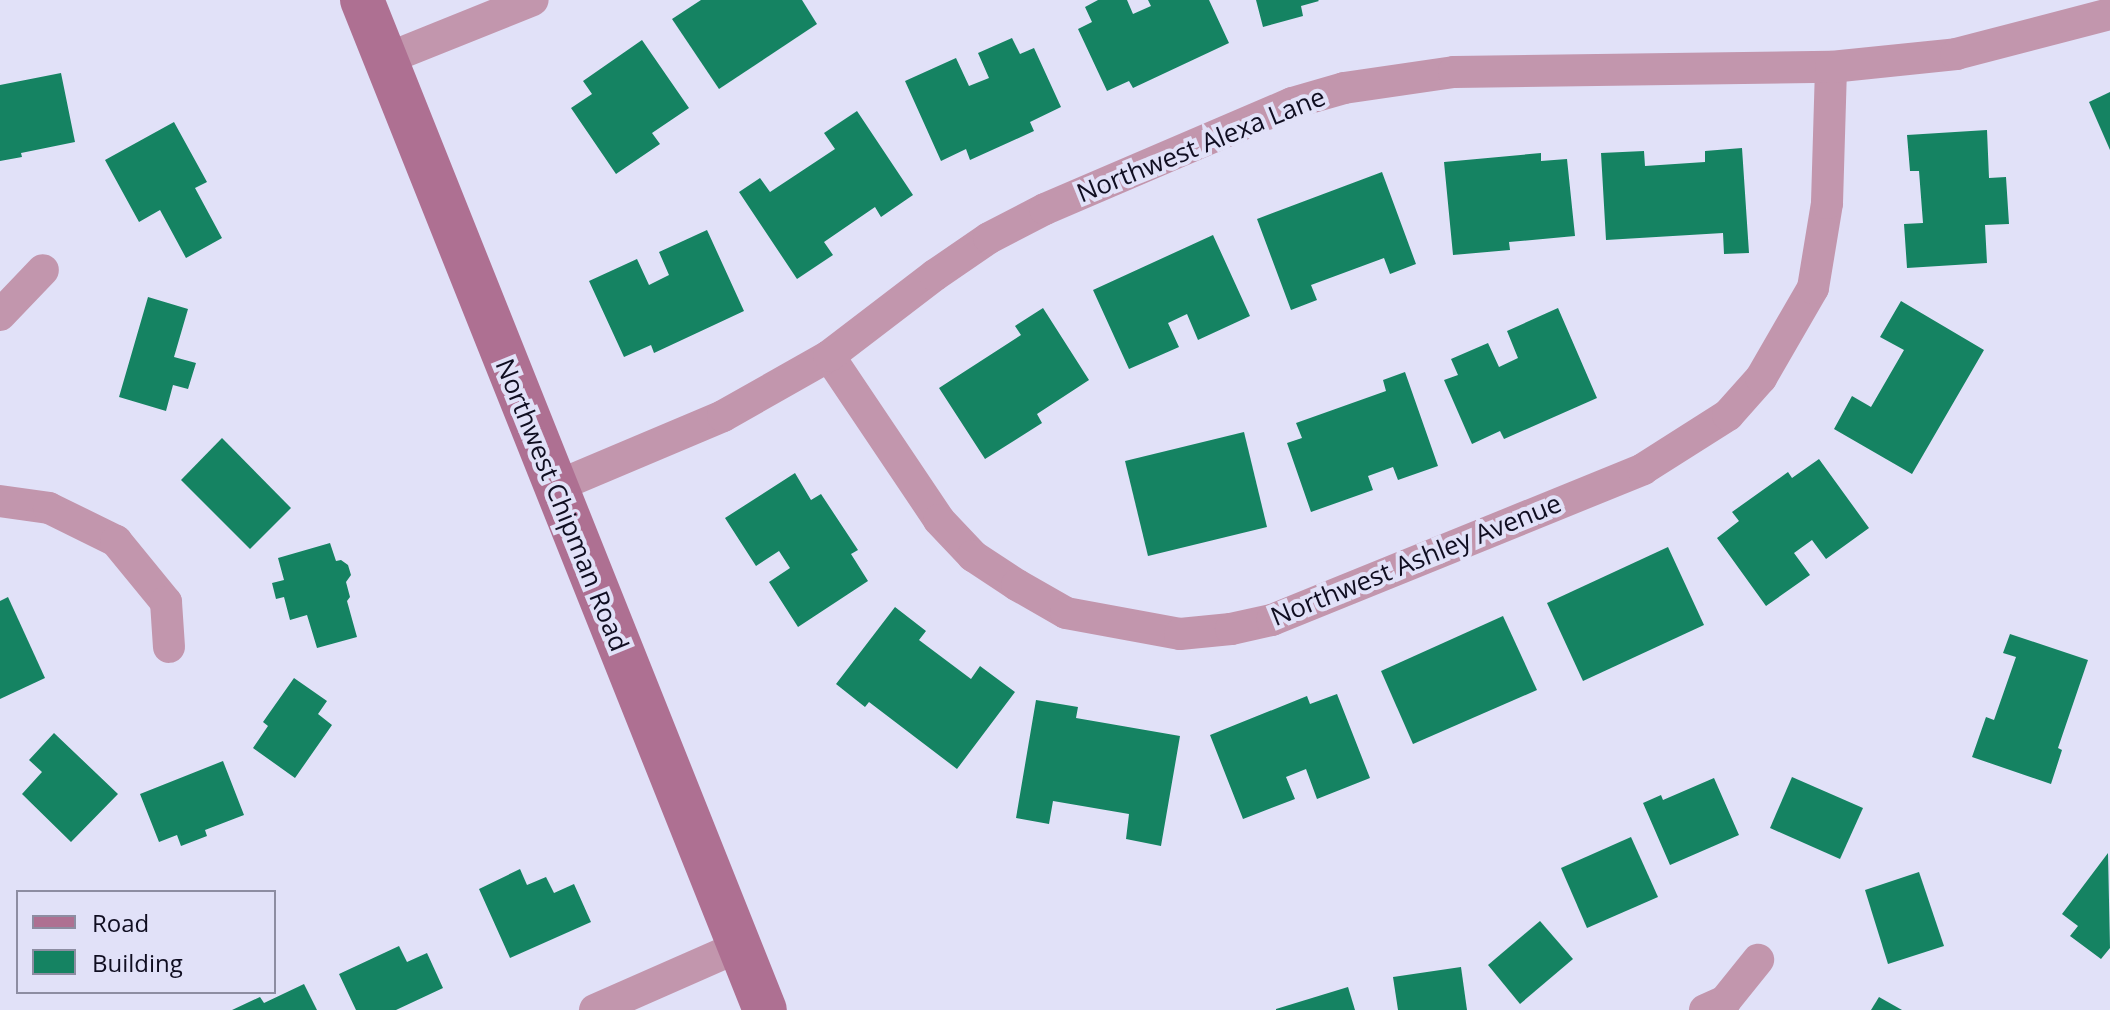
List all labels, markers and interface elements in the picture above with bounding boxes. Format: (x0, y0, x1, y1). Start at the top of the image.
street label: Northwest Alexa Lane (1072, 81, 1330, 209)
street label: Northwest Chipman Road (489, 354, 635, 656)
street label: Northwest Ashley Avenue (1266, 487, 1566, 633)
legend (16, 890, 276, 994)
text: Road (92, 906, 149, 939)
text: Building (92, 946, 183, 979)

